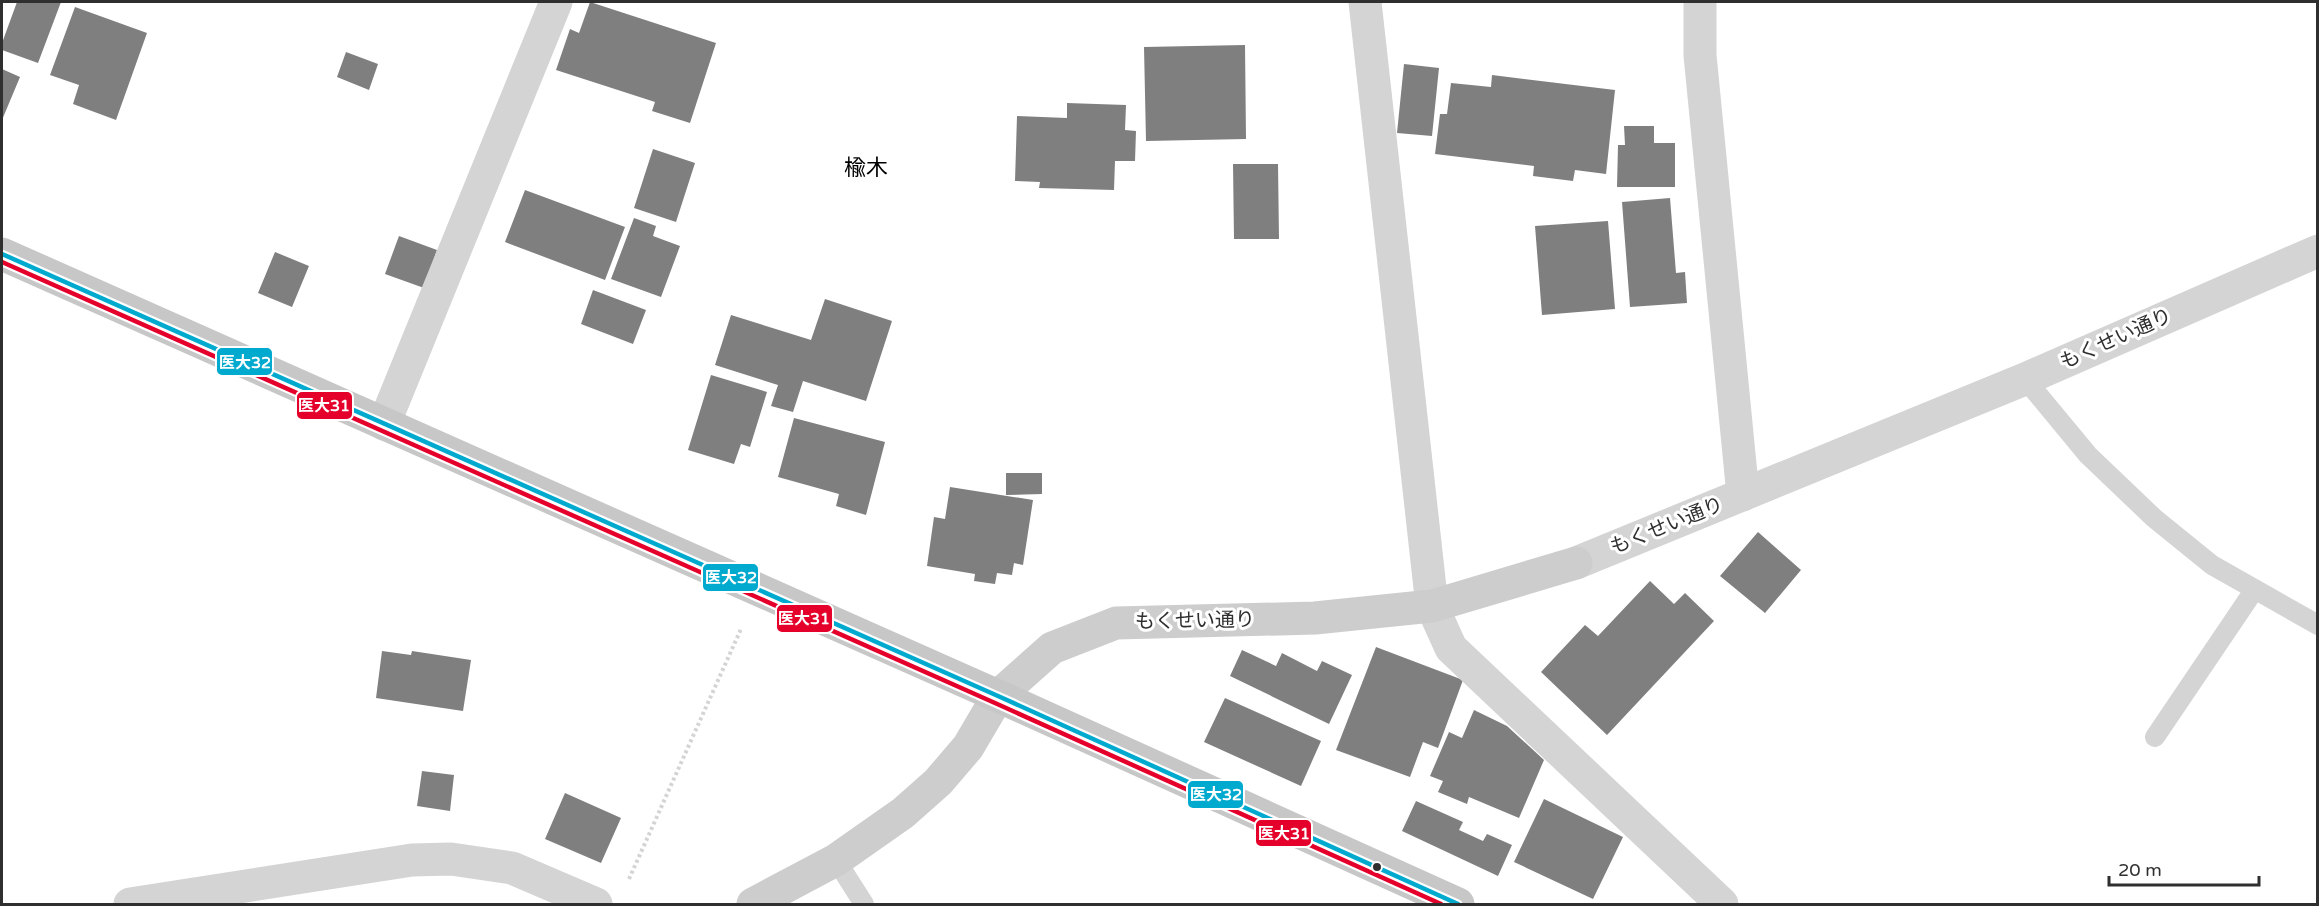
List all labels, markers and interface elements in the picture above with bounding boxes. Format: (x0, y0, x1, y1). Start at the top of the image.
district label: 楡木 (844, 155, 888, 181)
street label: もくせい通り (2056, 304, 2176, 374)
line badge: 医大32 (216, 347, 273, 376)
text: 医大32 (219, 353, 271, 373)
line badge: 医大31 (296, 391, 353, 420)
text: 医大31 (298, 396, 350, 416)
street label: もくせい通り (1607, 492, 1727, 560)
line badge: 医大32 (702, 563, 759, 592)
text: 医大32 (705, 568, 757, 588)
line badge: 医大31 (776, 604, 833, 633)
street label: もくせい通り (1135, 608, 1255, 634)
text: 医大31 (778, 609, 830, 629)
line badge: 医大32 (1187, 780, 1244, 809)
text: 医大32 (1190, 785, 1242, 805)
line badge: 医大31 (1255, 819, 1312, 847)
text: 医大31 (1258, 824, 1310, 844)
scale bar (2109, 849, 2259, 887)
text: 20 m (2118, 859, 2162, 881)
unlabelled marker (1371, 861, 1383, 873)

